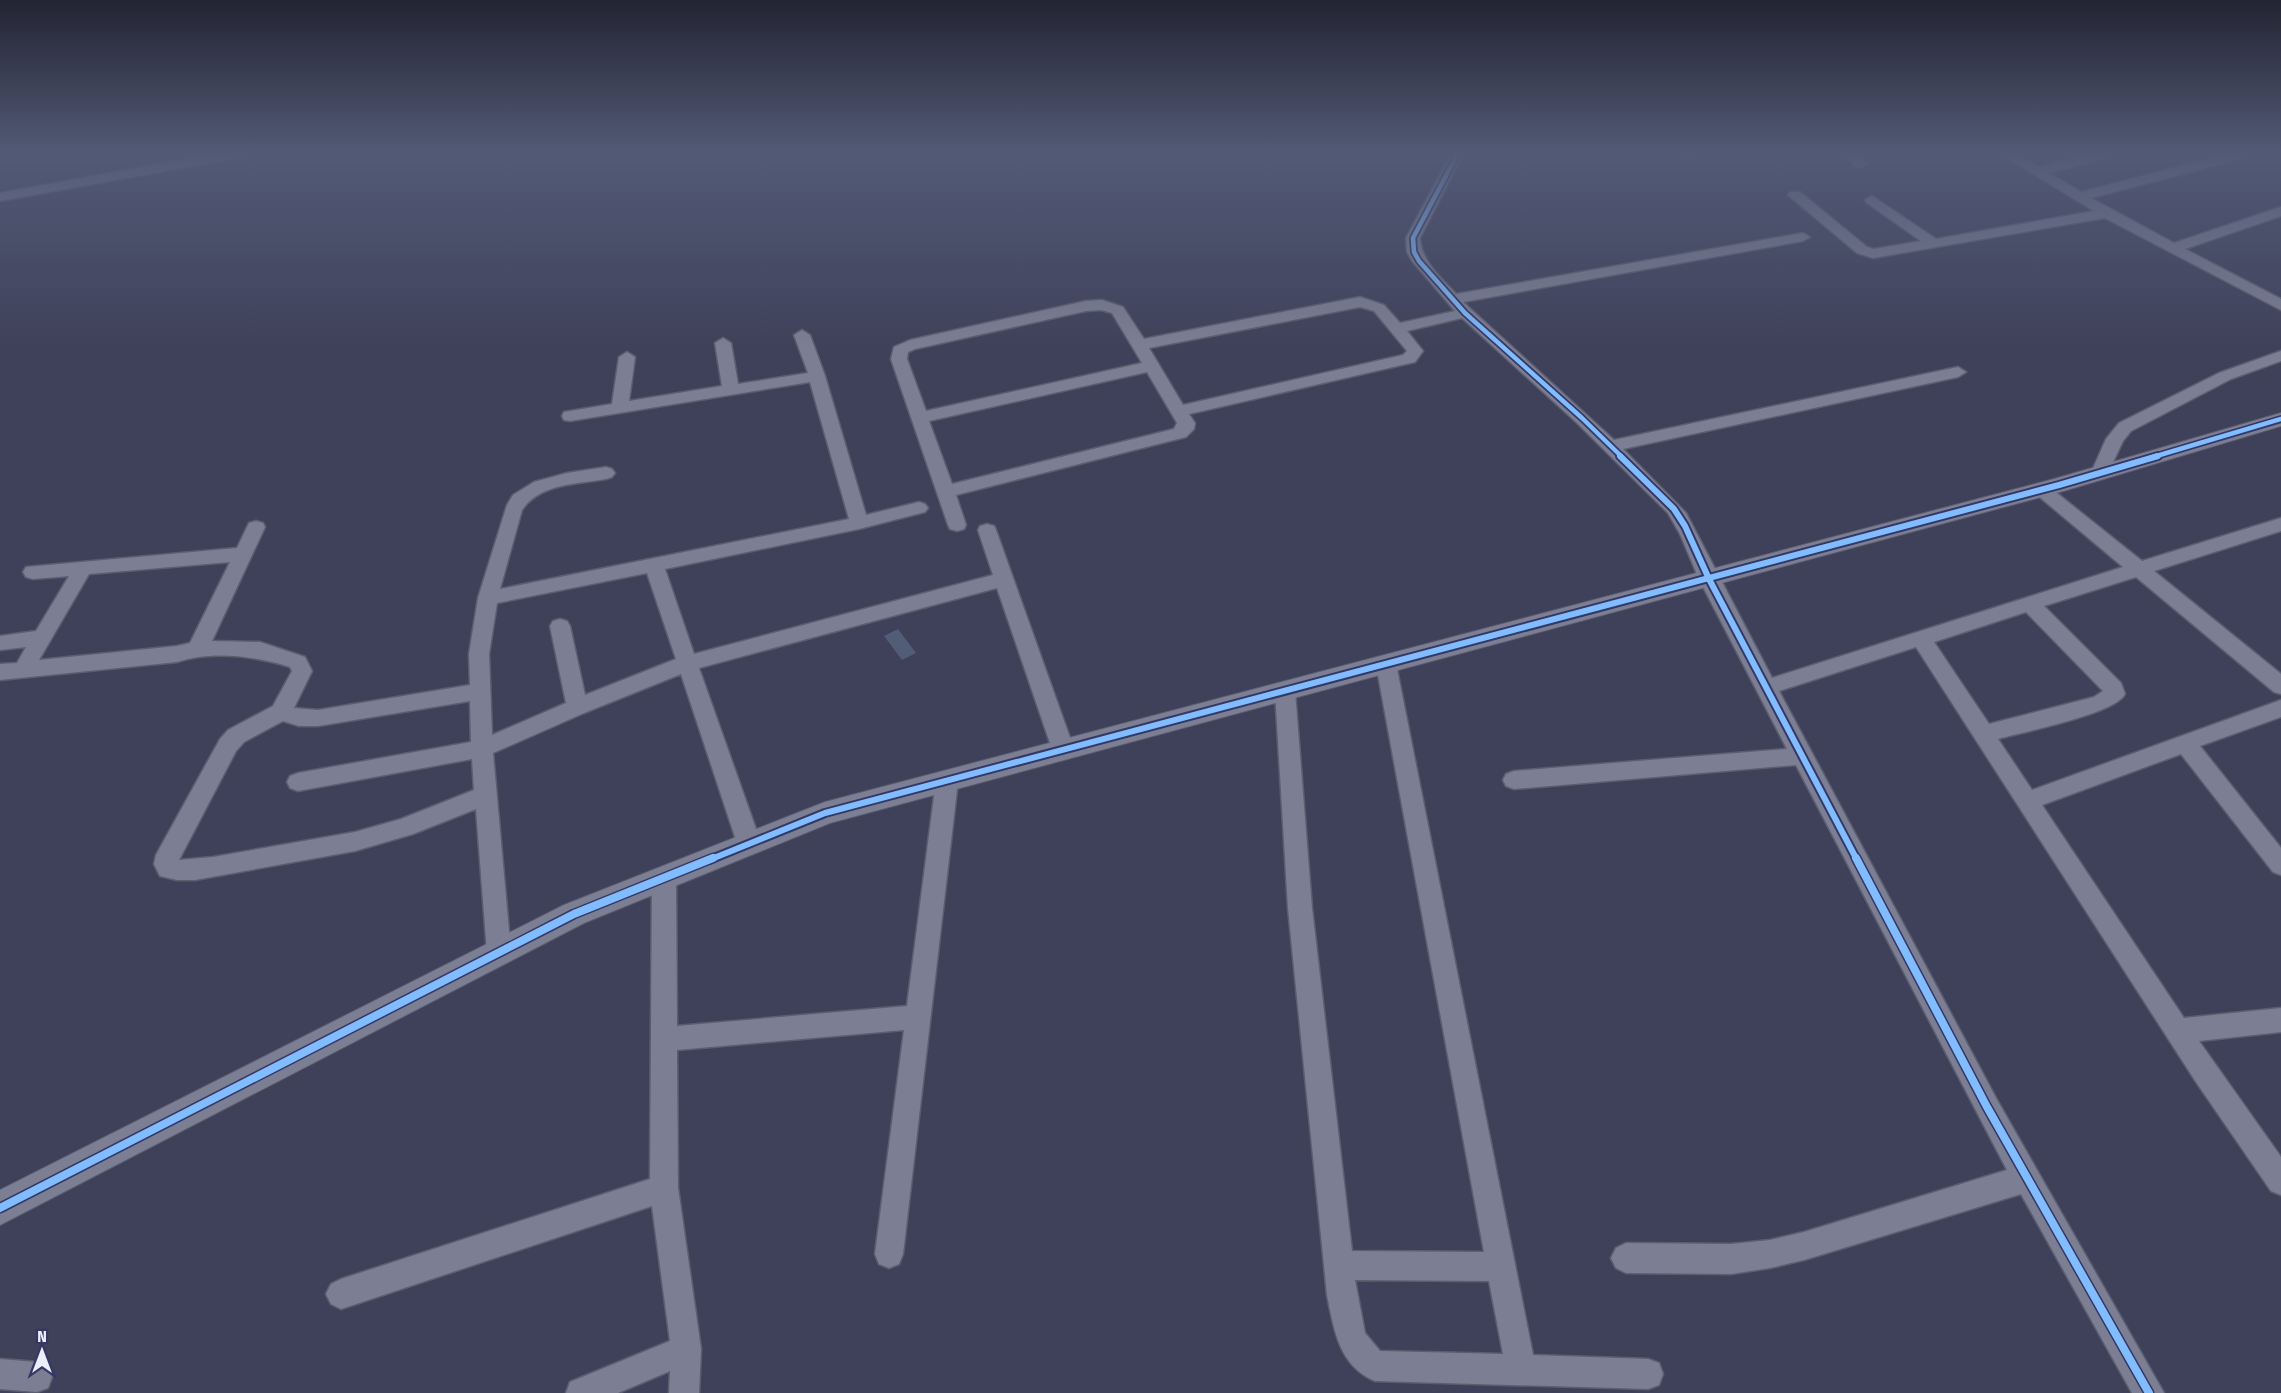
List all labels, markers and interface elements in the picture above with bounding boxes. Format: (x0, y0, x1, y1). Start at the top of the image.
north arrow (12, 1321, 72, 1381)
text: N (37, 1327, 47, 1346)

